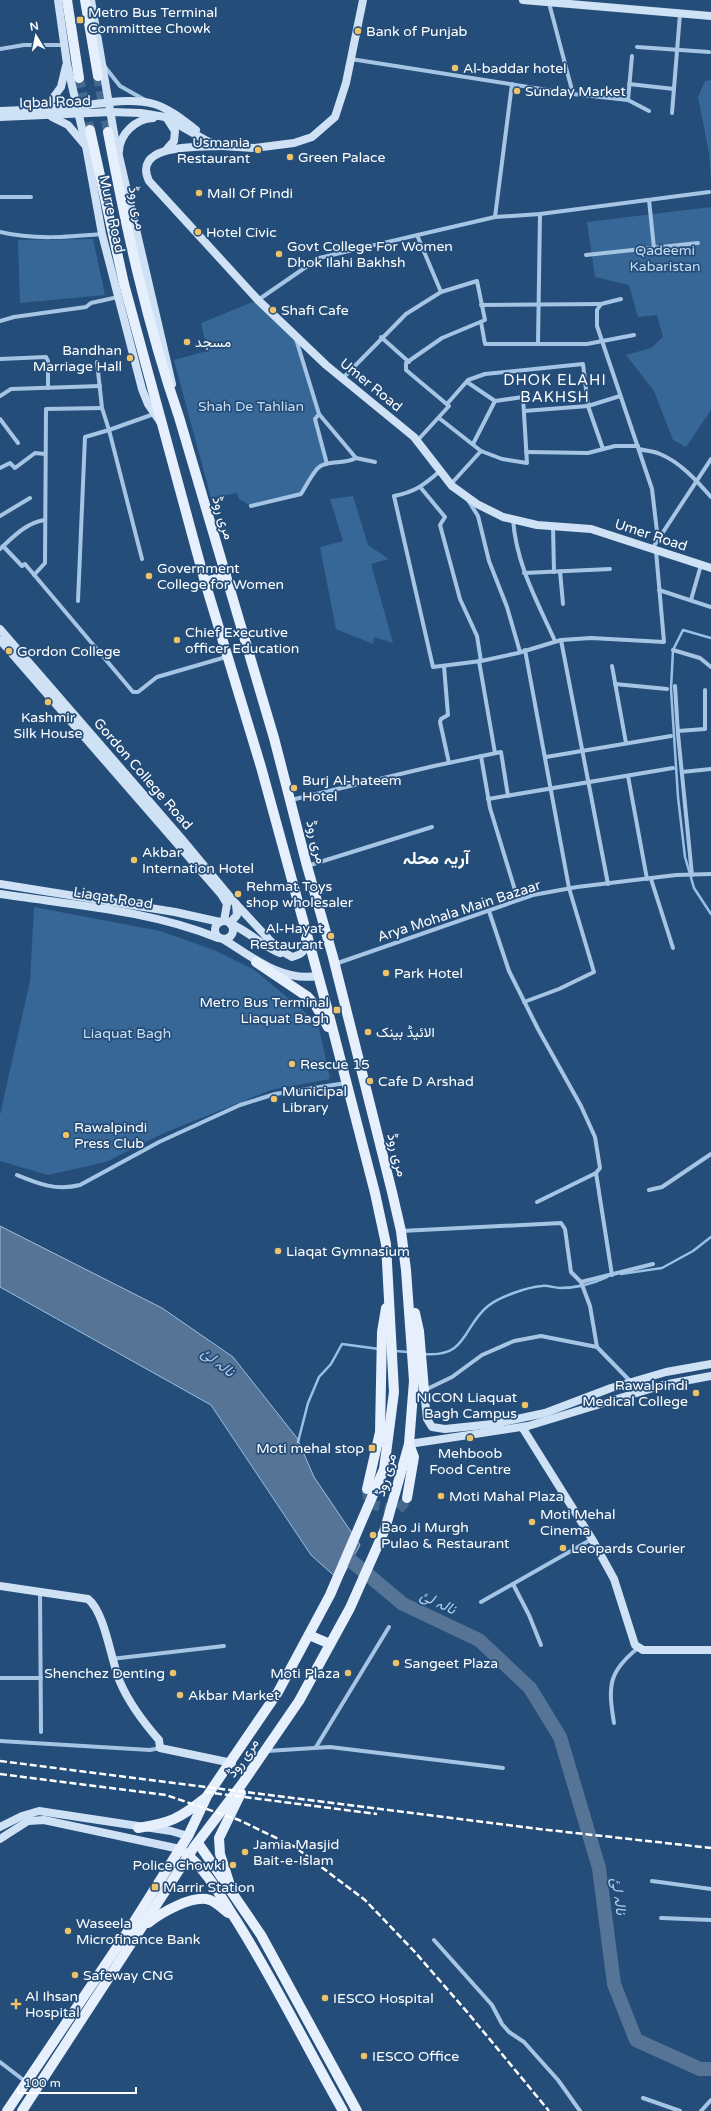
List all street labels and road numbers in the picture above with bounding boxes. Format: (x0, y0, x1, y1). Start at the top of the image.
street label: Iqbal Road (19, 92, 91, 112)
street label: Murre Road (95, 174, 129, 254)
street label: مری روڈ (124, 185, 150, 231)
street label: Umer Road (336, 355, 406, 415)
street label: مری روڈ (208, 495, 238, 541)
street label: Umer Road (613, 515, 689, 555)
street label: Gordon College Road (90, 715, 196, 833)
street label: مری روڈ (302, 819, 330, 865)
street label: Arya Mohala Main Bazaar (375, 876, 543, 945)
street label: Liaqat Road (72, 883, 154, 913)
street label: مری روڈ (383, 1132, 411, 1178)
street label: مری روڈ (372, 1452, 400, 1498)
street label: مری روڈ (223, 1735, 263, 1781)

